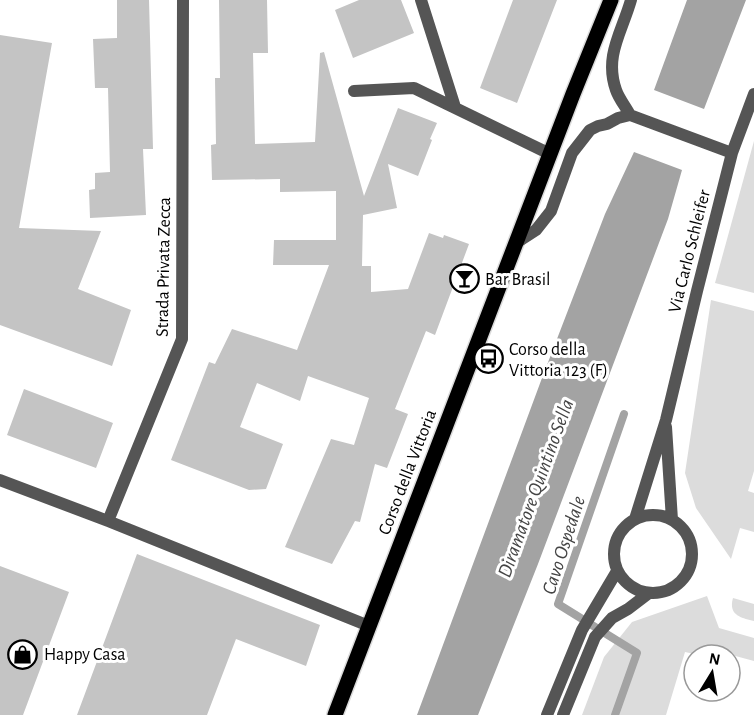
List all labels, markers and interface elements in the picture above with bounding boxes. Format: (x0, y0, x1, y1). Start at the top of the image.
street label: Via Carlo Schleifer (666, 188, 714, 315)
street label: Strada Privata Zecca (154, 197, 174, 337)
bar icon: Bar Brasil (448, 263, 480, 295)
place label: Bar Brasil (485, 271, 550, 289)
place label: Corso della Vittoria 123 (F) (509, 341, 608, 380)
bus stop icon: Corso della Vittoria 123 (F) (472, 343, 504, 375)
water label: Diramatore Quintino Sella (494, 396, 578, 580)
street label: Corso della Vittoria (376, 407, 440, 537)
water label: Cavo Ospedale (539, 493, 589, 597)
shop icon: Happy Casa (7, 638, 39, 670)
north arrow (682, 643, 742, 703)
place label: Happy Casa (44, 646, 126, 664)
text: N (708, 650, 722, 668)

